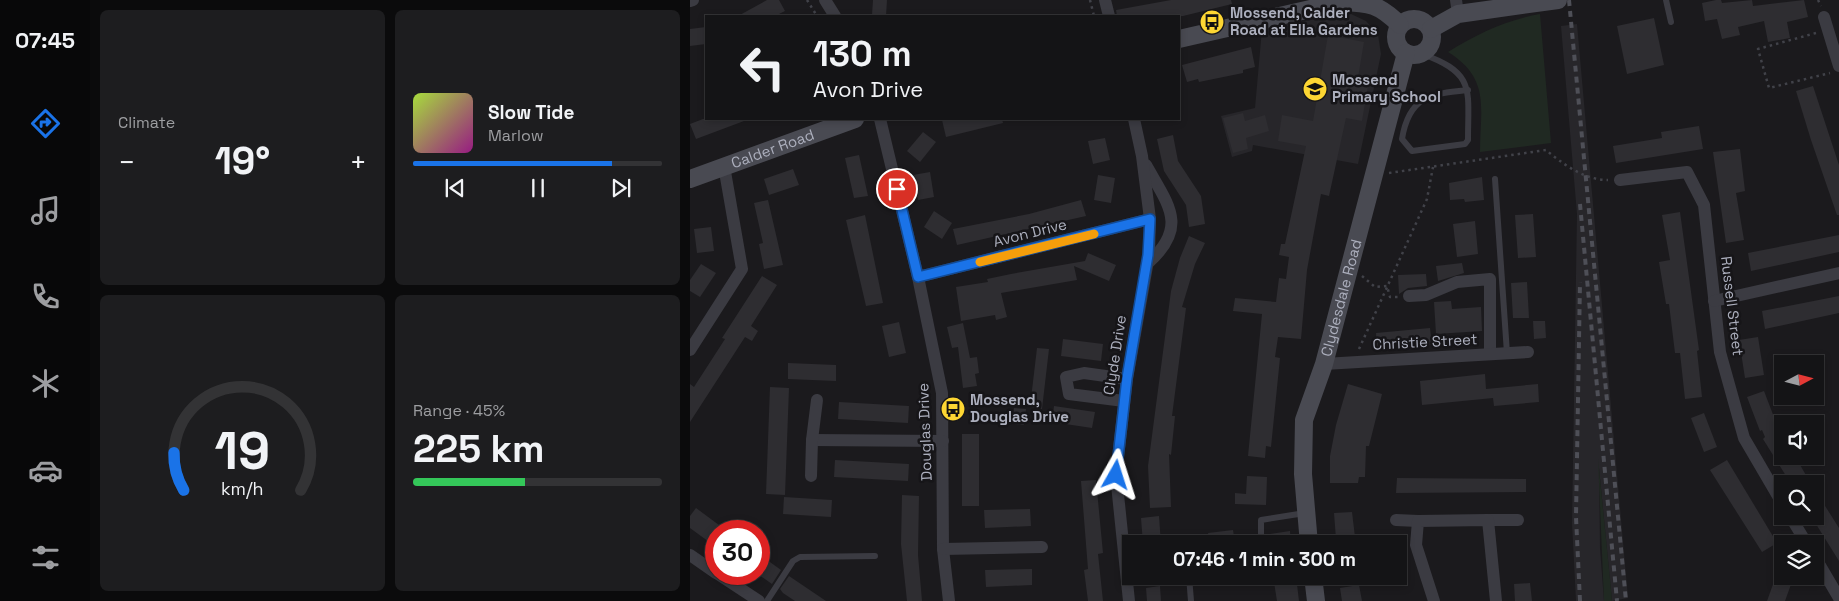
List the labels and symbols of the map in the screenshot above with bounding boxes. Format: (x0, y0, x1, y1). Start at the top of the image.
place label: Mossend, Calder Road at Ella Gardens (1230, 3, 1378, 39)
bus stop icon: Mossend, Calder Road at Ella Gardens (1199, 9, 1225, 35)
place label: Mossend Primary School (1332, 70, 1441, 106)
school or university icon: Mossend Primary School (1302, 76, 1328, 102)
street label: Calder Road (728, 125, 817, 172)
pin (876, 168, 918, 210)
street label: Avon Drive (991, 214, 1069, 251)
street label: Clydesdale Road (1316, 237, 1365, 359)
street label: Russell Street (1717, 255, 1748, 357)
street label: Clyde Drive (1099, 313, 1130, 396)
street label: Christie Street (1372, 329, 1478, 354)
north arrow (1774, 355, 1824, 405)
street label: Douglas Drive (913, 383, 936, 481)
place label: Mossend, Douglas Drive (970, 390, 1069, 426)
bus stop icon: Mossend, Douglas Drive (940, 396, 966, 422)
position arrow (1089, 448, 1141, 500)
speed limit sign: 30 (705, 520, 770, 585)

